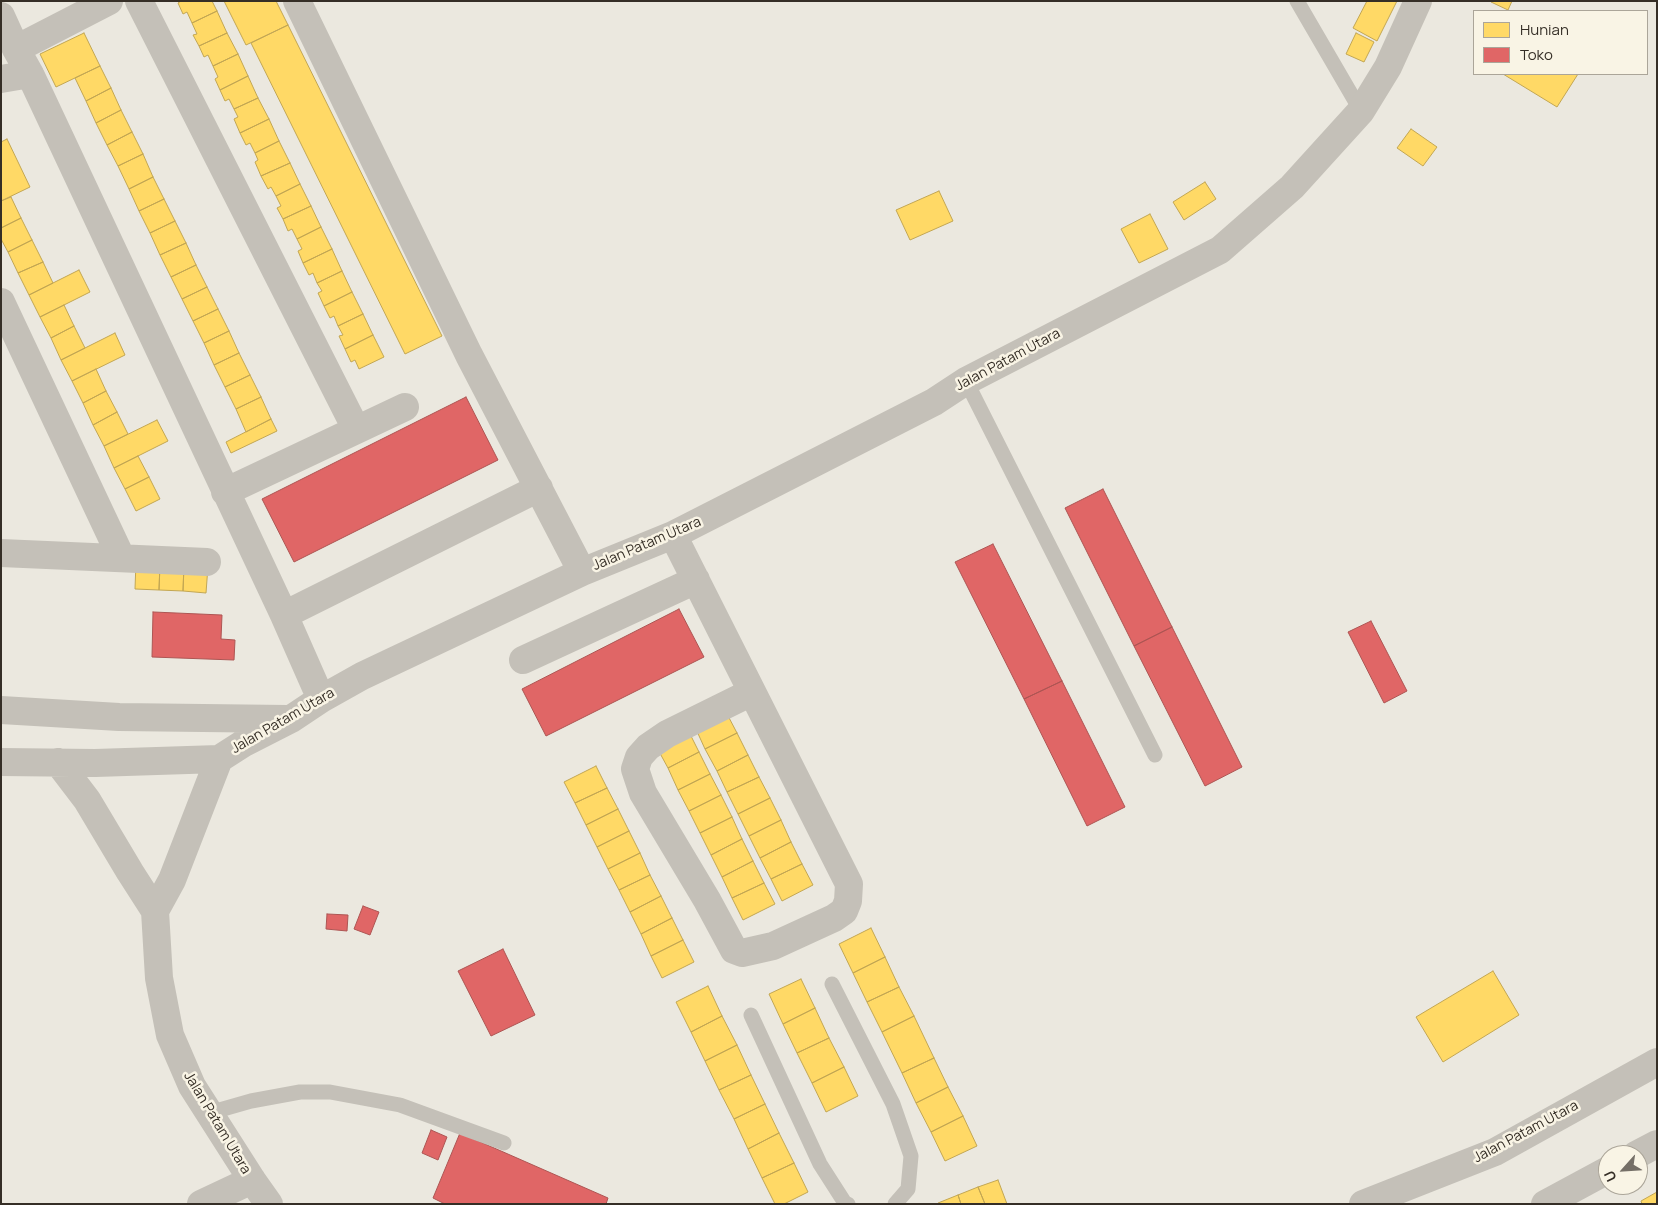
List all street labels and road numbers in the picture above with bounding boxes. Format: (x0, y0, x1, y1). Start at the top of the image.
street label: Jalan Patam Utara (953, 325, 1063, 395)
street label: Jalan Patam Utara (590, 514, 704, 574)
street label: Jalan Patam Utara (229, 685, 337, 757)
street label: Jalan Patam Utara (180, 1069, 254, 1177)
street label: Jalan Patam Utara (1471, 1097, 1581, 1167)

